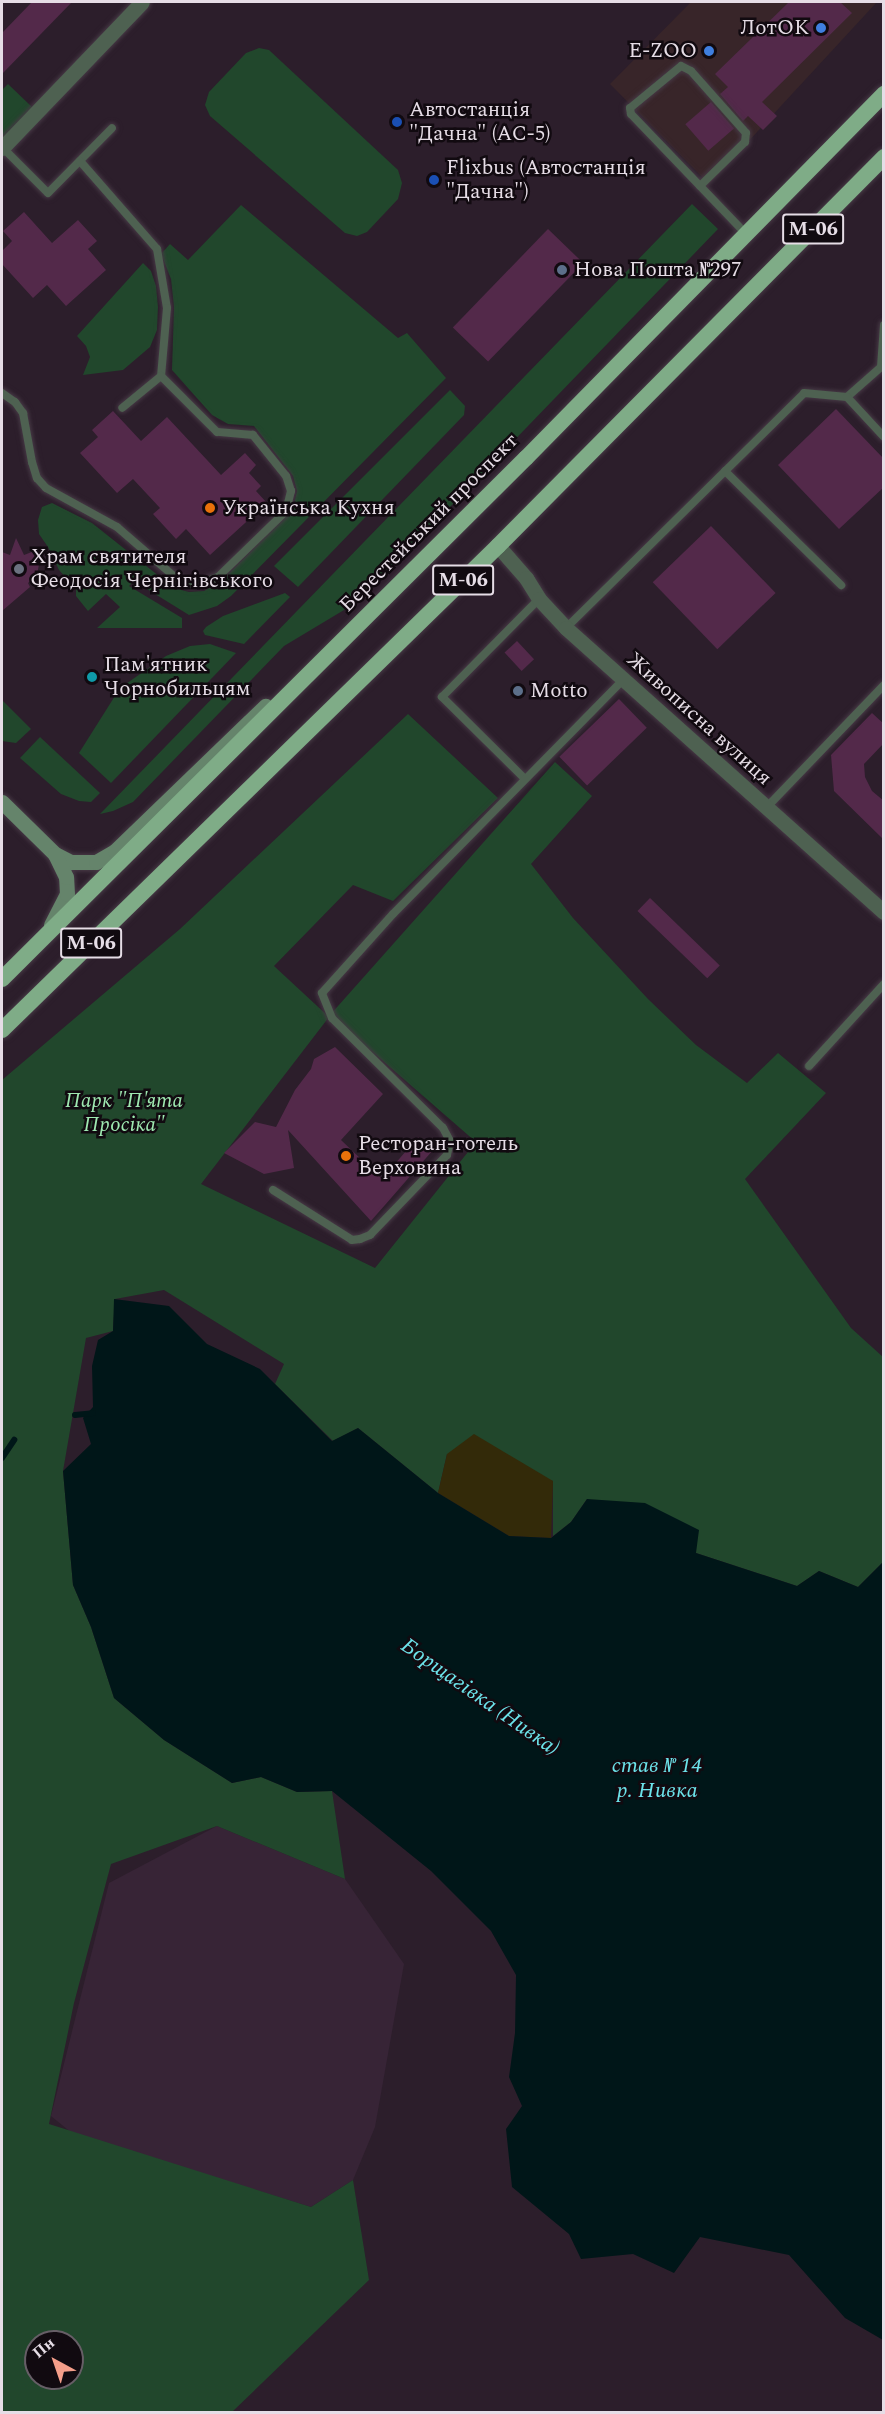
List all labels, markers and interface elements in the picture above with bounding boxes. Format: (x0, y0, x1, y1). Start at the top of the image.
place label: ЛотОК (740, 15, 809, 41)
marker: ЛотОК (814, 21, 828, 35)
place label: E-ZOO (629, 38, 697, 64)
marker: E-ZOO (702, 44, 716, 58)
place label: Автостанція "Дачна" (АС-5) (409, 97, 550, 147)
marker: Автостанція "Дачна" (АС-5) (390, 115, 404, 129)
place label: Flixbus (Автостанція "Дачна") (446, 155, 645, 205)
marker: Flixbus (Автостанція "Дачна") (427, 173, 441, 187)
road number: М-06 (782, 212, 844, 246)
place label: Нова Пошта №297 (574, 257, 741, 283)
marker: Нова Пошта №297 (555, 263, 569, 277)
street label: Берестейський проспект (334, 428, 524, 618)
place label: Українська Кухня (222, 495, 395, 521)
marker: Українська Кухня (203, 501, 217, 515)
place label: Храм святителя Феодосія Чернігівського (31, 544, 273, 594)
marker: Храм святителя Феодосія Чернігівського (12, 562, 26, 576)
road number: М-06 (432, 563, 494, 597)
street label: Живописна вулиця (621, 647, 777, 791)
place label: Пам'ятник Чорнобильцям (104, 652, 251, 702)
marker: Пам'ятник Чорнобильцям (85, 670, 99, 684)
place label: Motto (530, 678, 588, 704)
marker: Motto (511, 684, 525, 698)
road number: М-06 (60, 926, 122, 960)
park label: Парк "П'ята Просіка" (65, 1088, 183, 1138)
place label: Ресторан-готель Верховина (358, 1131, 518, 1181)
marker: Ресторан-готель Верховина (339, 1149, 353, 1163)
water label: Борщагівка (Нивка) (396, 1633, 564, 1761)
water label: став № 14 р. Нивка (612, 1752, 702, 1804)
north arrow (24, 2330, 84, 2390)
text: Пн (27, 2331, 60, 2364)

